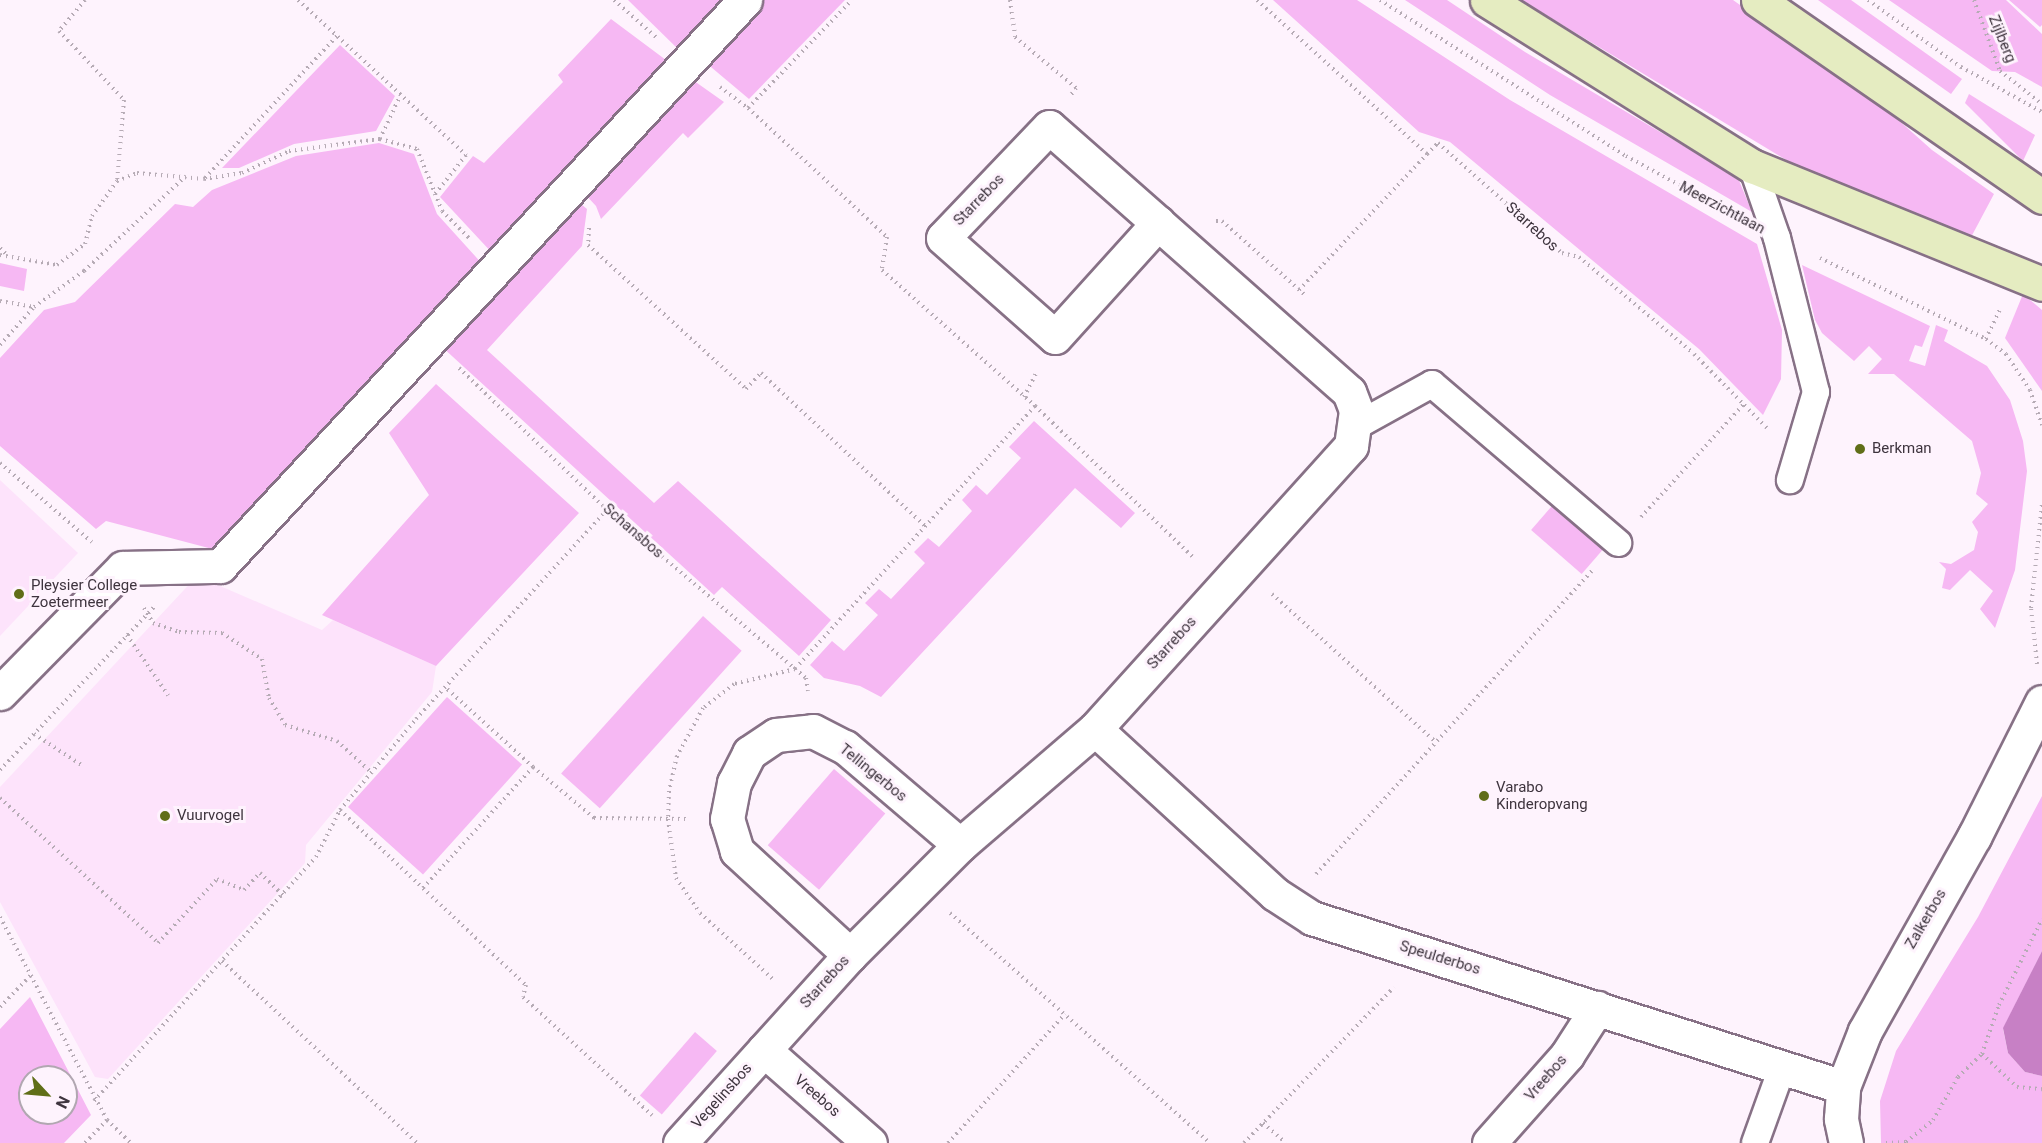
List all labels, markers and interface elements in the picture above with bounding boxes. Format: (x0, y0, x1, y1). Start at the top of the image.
street label: Zijlberg (1984, 13, 2020, 65)
street label: Starrebos (950, 170, 1008, 230)
street label: Meerzichtlaan (1676, 178, 1768, 238)
street label: Starrebos (1502, 199, 1562, 255)
place label: Berkman (1872, 440, 1932, 458)
marker: Berkman (1853, 442, 1867, 456)
street label: Schansbos (599, 500, 667, 562)
place label: Pleysier College Zoetermeer (31, 576, 137, 611)
marker: Pleysier College Zoetermeer (12, 587, 26, 601)
street label: Starrebos (1144, 613, 1200, 673)
street label: Tellingerbos (836, 740, 910, 806)
place label: Varabo Kinderopvang (1496, 778, 1588, 813)
marker: Varabo Kinderopvang (1477, 789, 1491, 803)
place label: Vuurvogel (177, 807, 244, 825)
marker: Vuurvogel (158, 809, 172, 823)
street label: Zalkerbos (1902, 886, 1950, 952)
street label: Speulderbos (1397, 937, 1483, 979)
street label: Starrebos (797, 952, 853, 1012)
street label: Vreebos (1521, 1051, 1571, 1105)
street label: Vegelinsbos (688, 1060, 756, 1132)
north arrow (18, 1065, 78, 1125)
street label: Vreebos (790, 1071, 844, 1121)
text: N (52, 1093, 74, 1111)

